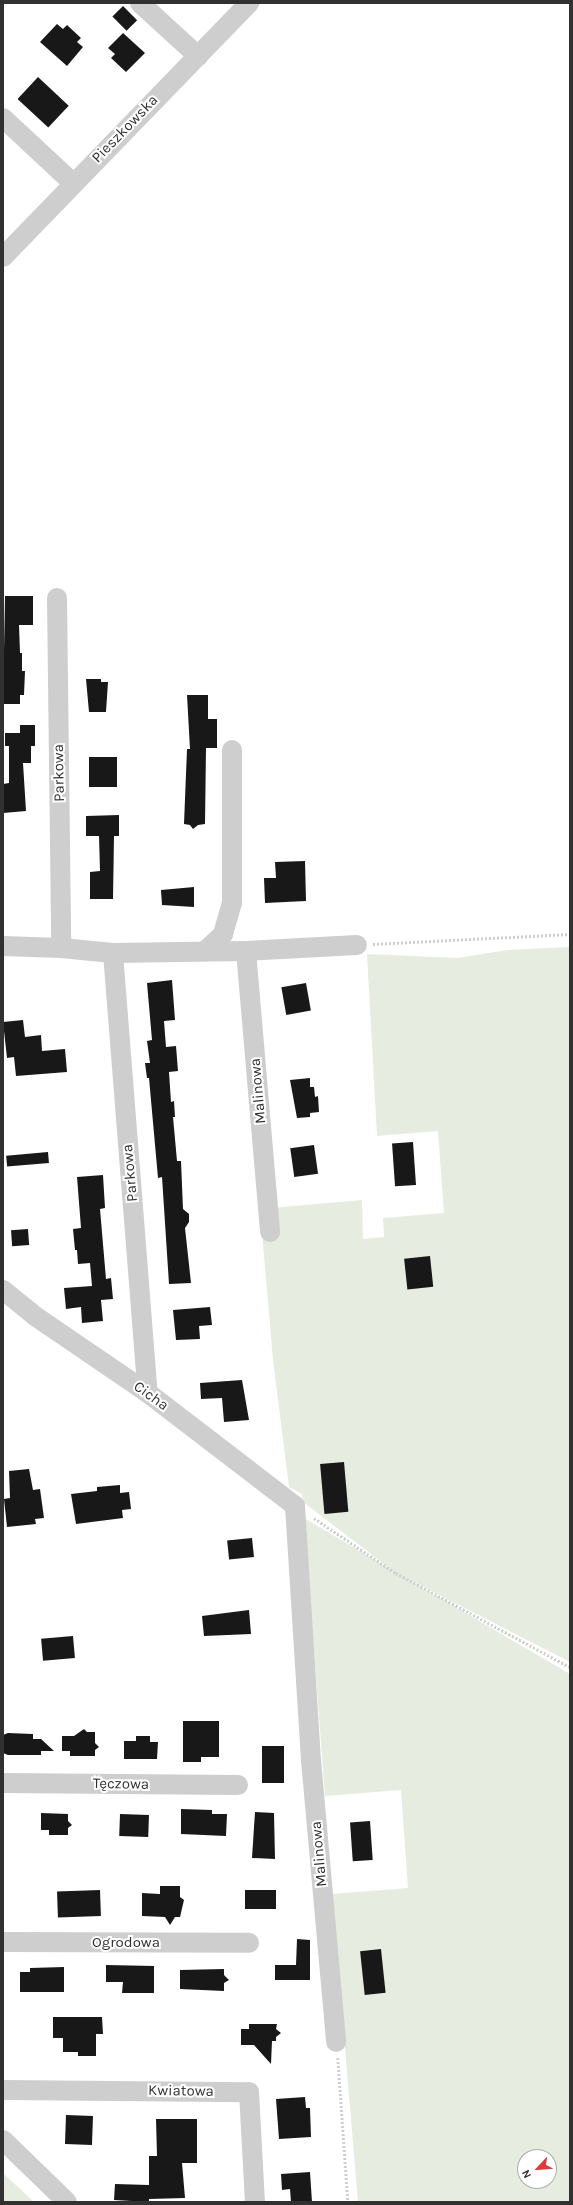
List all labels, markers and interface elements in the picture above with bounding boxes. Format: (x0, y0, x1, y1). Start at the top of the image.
street label: Pieszkowska (88, 91, 162, 167)
street label: Parkowa (49, 744, 69, 802)
street label: Malinowa (246, 1057, 270, 1125)
street label: Parkowa (119, 1143, 141, 1203)
street label: Cicha (130, 1377, 172, 1415)
street label: Tęczowa (93, 1775, 149, 1793)
street label: Malinowa (307, 1820, 331, 1888)
street label: Ogrodowa (92, 1934, 160, 1952)
street label: Kwiatowa (148, 2081, 214, 2101)
north arrow (517, 2149, 557, 2189)
text: N (519, 2168, 534, 2180)

